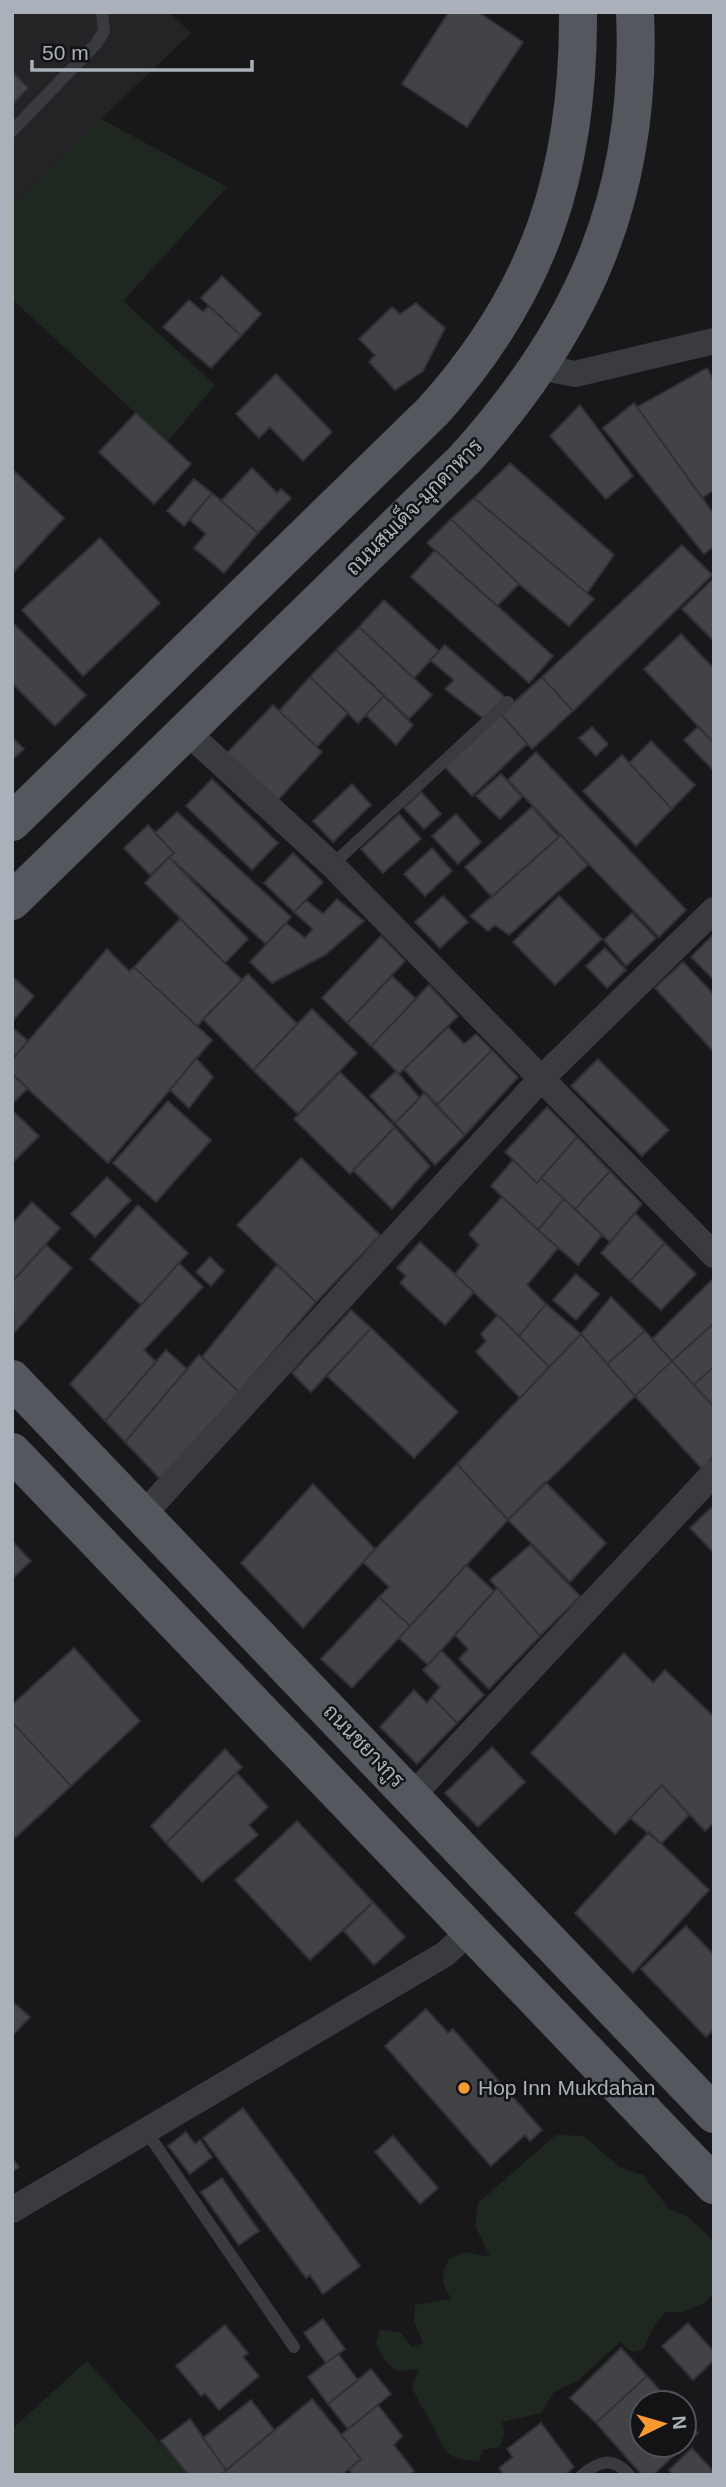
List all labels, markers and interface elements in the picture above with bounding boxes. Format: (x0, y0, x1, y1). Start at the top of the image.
scale bar (32, 28, 252, 72)
text: 50 m (42, 41, 89, 64)
street label: ถนนสมเด็จ-มุกดาหาร (339, 432, 489, 582)
street label: ถนนชยางกูร (317, 1700, 409, 1794)
place label: Hop Inn Mukdahan (478, 2076, 655, 2099)
marker: Hop Inn Mukdahan (456, 2080, 472, 2096)
north arrow (628, 2389, 698, 2459)
text: N (668, 2415, 690, 2430)

